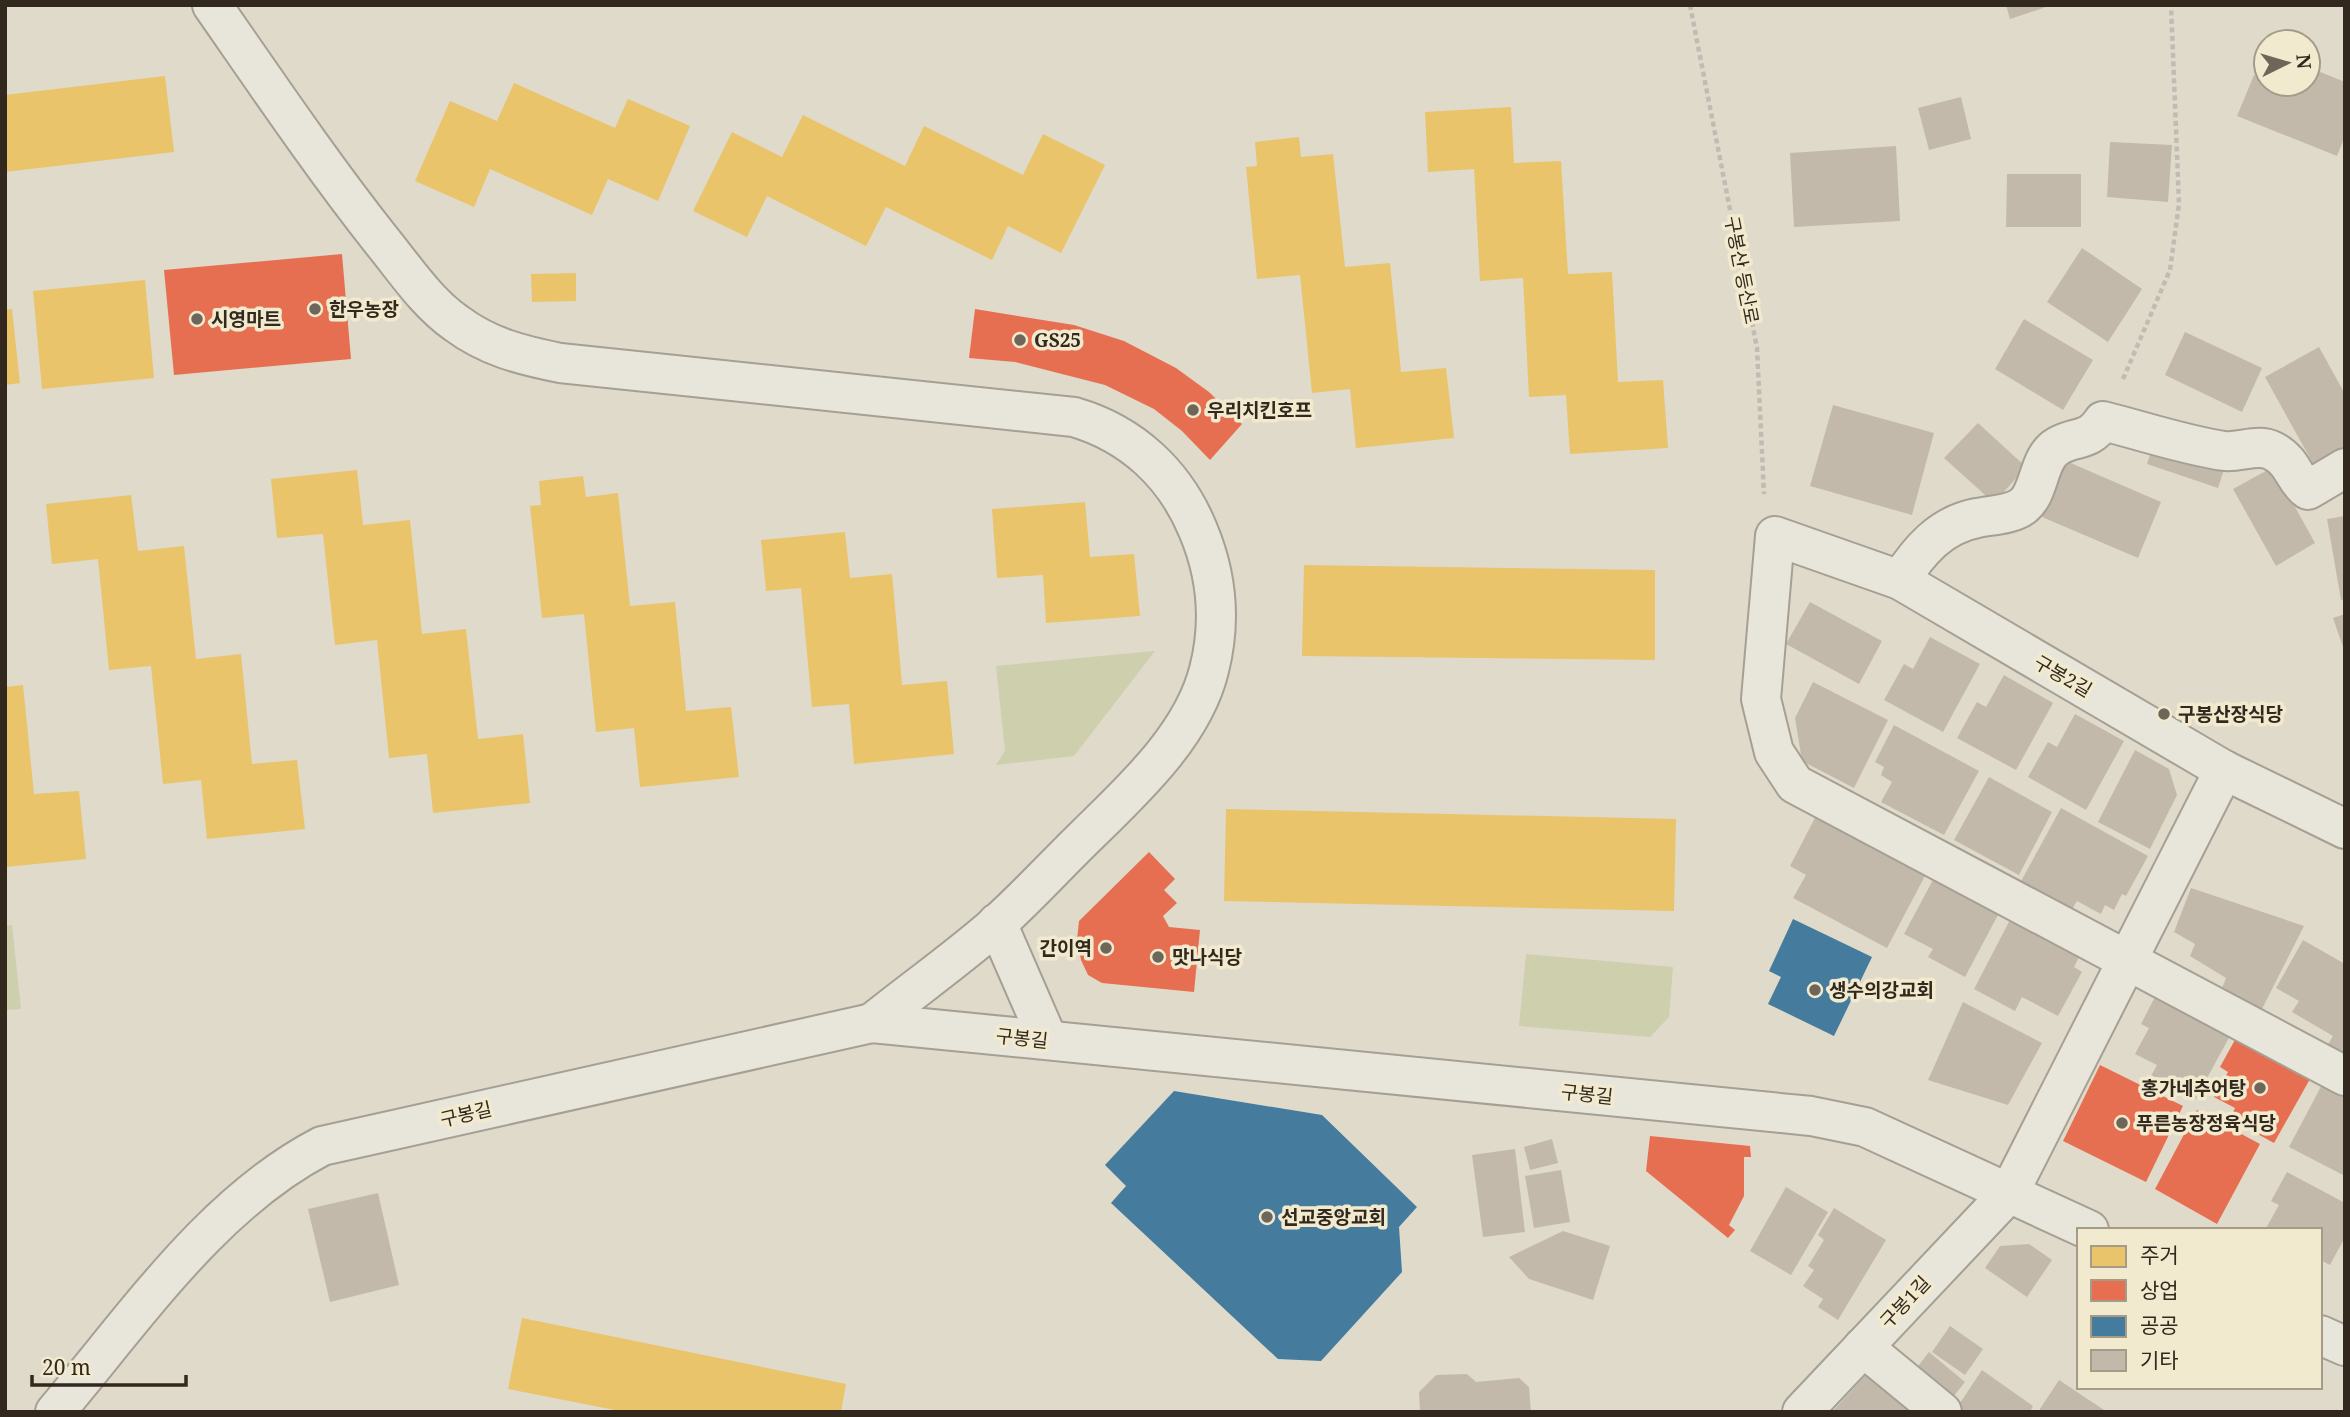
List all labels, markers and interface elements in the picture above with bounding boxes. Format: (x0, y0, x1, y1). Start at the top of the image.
north arrow (2252, 28, 2322, 98)
text: N (2290, 53, 2318, 70)
street label: 구봉산 등산로 (1719, 214, 1765, 326)
place label: 한우농장 (329, 296, 399, 322)
marker: 한우농장 (307, 301, 323, 317)
place label: 시영마트 (211, 306, 281, 332)
marker: 시영마트 (189, 311, 205, 327)
place label: GS25 (1034, 327, 1081, 353)
marker: GS25 (1012, 332, 1028, 348)
place label: 우리치킨호프 (1207, 397, 1312, 423)
marker: 우리치킨호프 (1185, 402, 1201, 418)
street label: 구봉2길 (2029, 649, 2097, 703)
place label: 구봉산장식당 (2178, 701, 2283, 727)
marker: 구봉산장식당 (2156, 706, 2172, 722)
place label: 간이역 (1040, 935, 1092, 961)
marker: 간이역 (1098, 940, 1114, 956)
place label: 맛나식당 (1172, 944, 1242, 970)
marker: 맛나식당 (1150, 949, 1166, 965)
place label: 생수의강교회 (1829, 977, 1934, 1003)
marker: 생수의강교회 (1807, 982, 1823, 998)
street label: 구봉길 (995, 1022, 1049, 1054)
place label: 홍가네추어탕 (2141, 1075, 2246, 1101)
street label: 구봉길 (1560, 1078, 1614, 1110)
marker: 홍가네추어탕 (2252, 1080, 2268, 1096)
street label: 구봉길 (438, 1095, 494, 1133)
place label: 푸른농장정육식당 (2136, 1110, 2276, 1136)
marker: 푸른농장정육식당 (2114, 1115, 2130, 1131)
place label: 선교중앙교회 (1281, 1204, 1386, 1230)
marker: 선교중앙교회 (1259, 1209, 1275, 1225)
legend (2077, 1228, 2322, 1389)
text: 주거 (2140, 1241, 2179, 1269)
street label: 구봉1길 (1874, 1270, 1936, 1334)
text: 상업 (2140, 1276, 2179, 1304)
text: 공공 (2140, 1311, 2179, 1339)
scale bar (32, 1344, 186, 1388)
text: 기타 (2140, 1346, 2179, 1374)
text: 20 m (42, 1353, 91, 1381)

